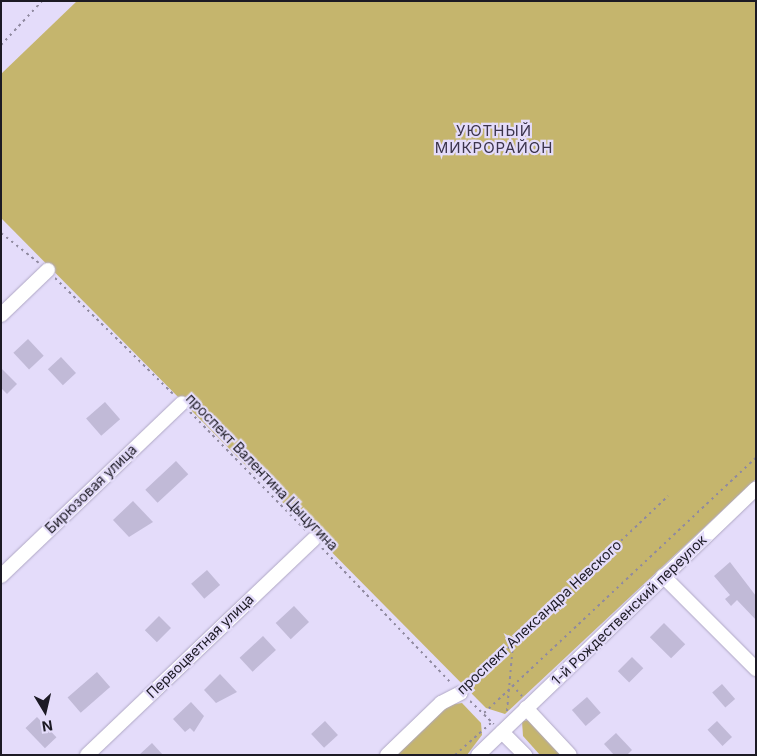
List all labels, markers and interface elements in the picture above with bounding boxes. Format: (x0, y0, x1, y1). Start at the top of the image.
district label: УЮТНЫЙ МИКРОРАЙОН (433, 121, 555, 156)
street label: проспект Валентина Цыцугина (182, 390, 342, 554)
street label: Бирюзовая улица (42, 441, 140, 537)
street label: 1-й Рождественский переулок (548, 531, 710, 689)
street label: проспект Александра Невского (453, 536, 625, 698)
street label: Первоцветная улица (143, 591, 257, 701)
north arrow (20, 686, 70, 736)
text: N (41, 717, 54, 736)

